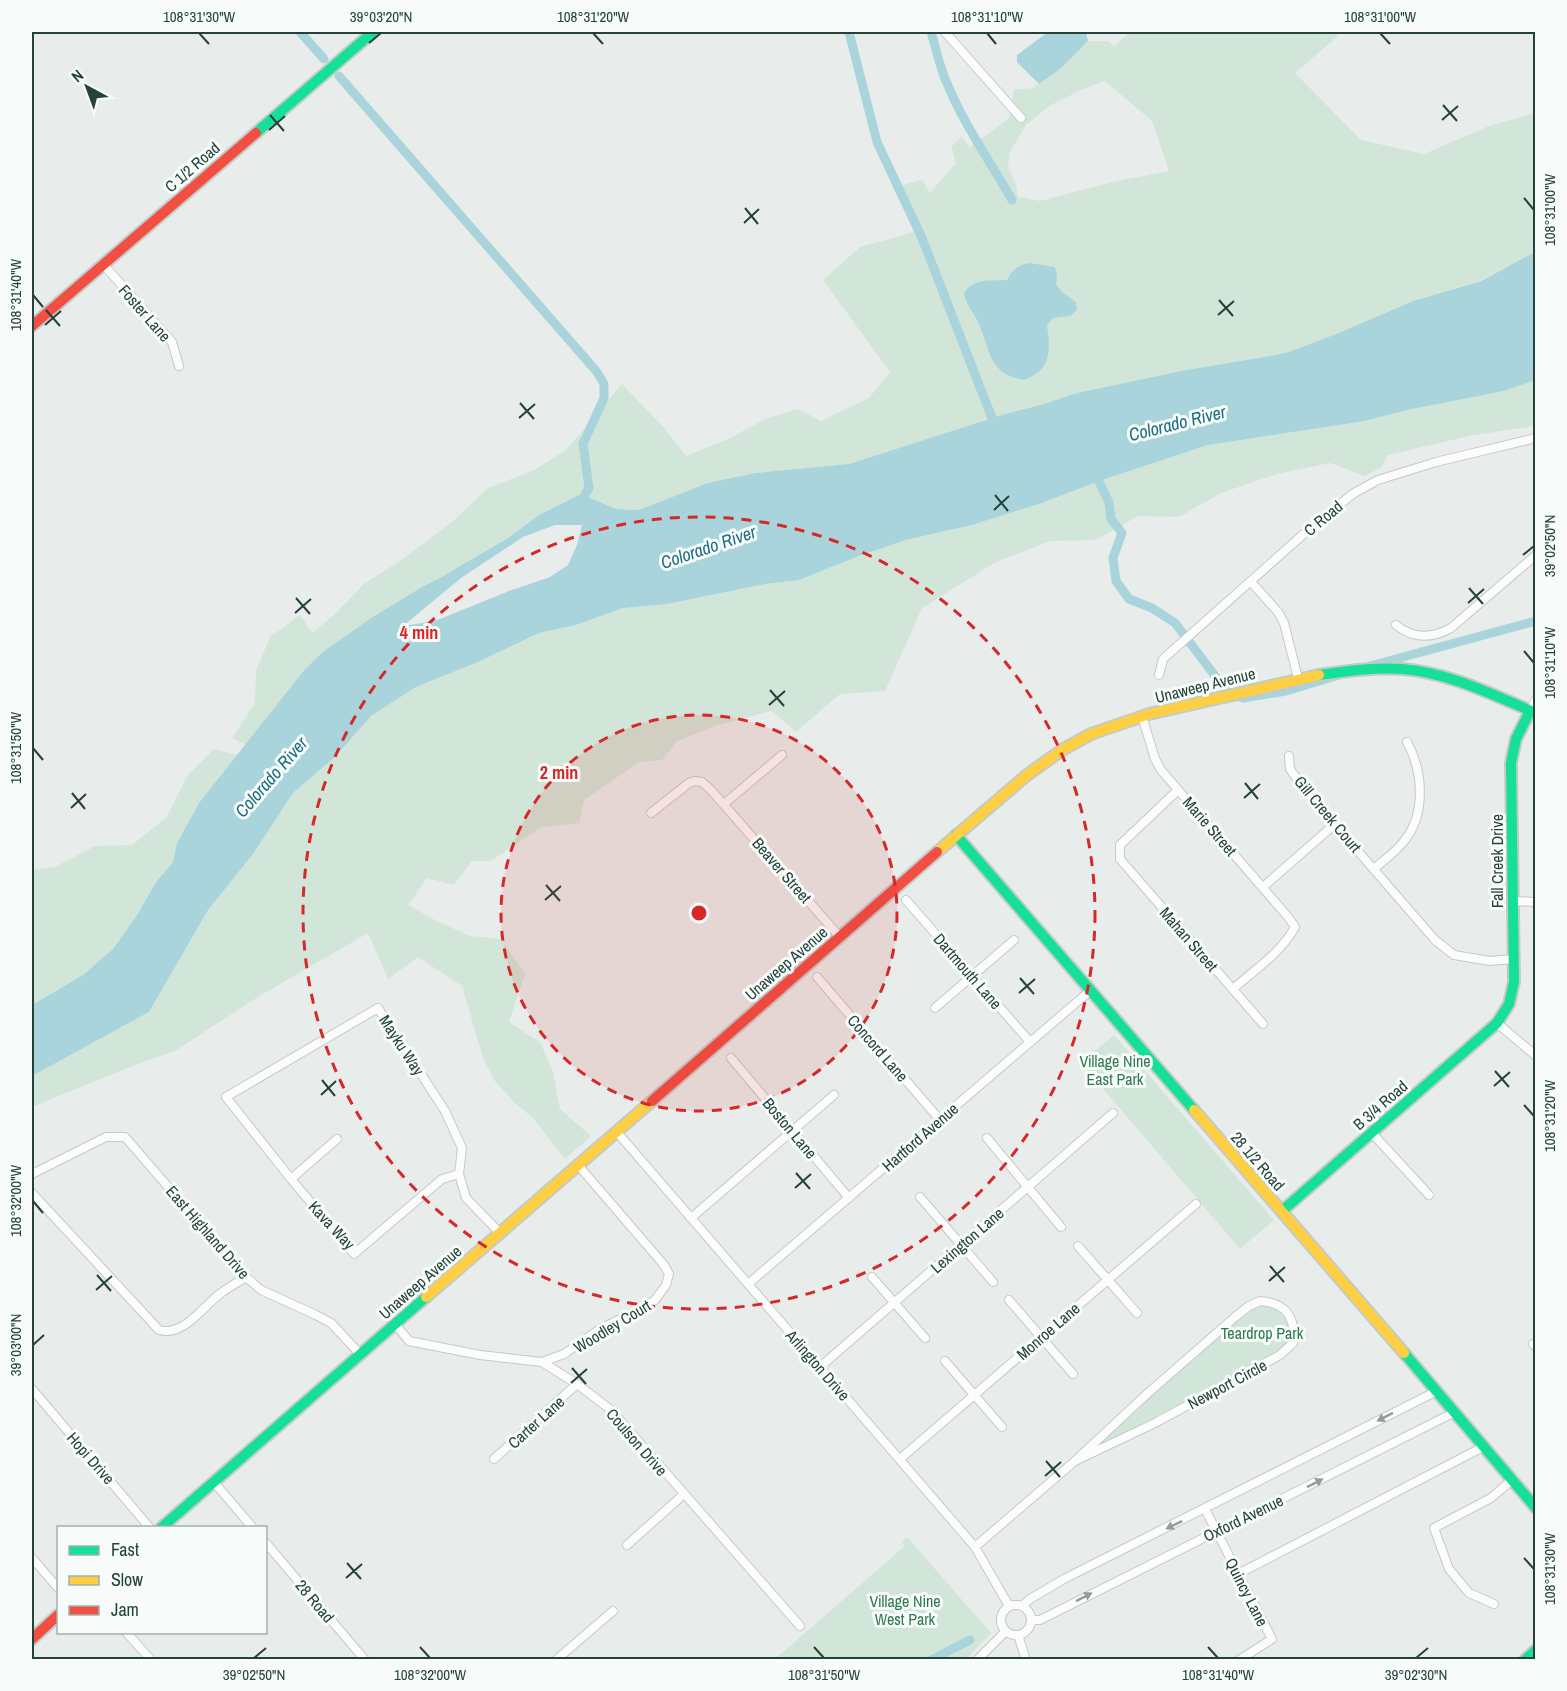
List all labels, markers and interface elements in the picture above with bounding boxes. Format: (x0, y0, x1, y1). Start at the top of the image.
text: 108°31'30"W (163, 6, 235, 27)
text: 39°03'20"N (350, 6, 412, 27)
text: 108°31'20"W (557, 6, 629, 27)
text: 108°31'10"W (951, 6, 1023, 27)
text: 108°31'00"W (1344, 6, 1416, 27)
north arrow (57, 57, 117, 117)
text: N (66, 64, 88, 87)
street label: C 1/2 Road (160, 137, 224, 197)
text: 108°31'00"W (1539, 174, 1560, 246)
text: 108°31'40"W (5, 259, 26, 331)
street label: Foster Lane (114, 280, 176, 346)
water label: Colorado River (1126, 399, 1229, 447)
street label: C Road (1299, 495, 1347, 541)
text: 39°02'50"N (1539, 515, 1560, 577)
water label: Colorado River (657, 519, 760, 575)
text: 4 min (400, 620, 438, 645)
text: 108°31'10"W (1539, 627, 1560, 699)
street label: Unaweep Avenue (1153, 662, 1257, 708)
text: 108°31'50"W (5, 712, 26, 784)
water label: Colorado River (229, 731, 314, 823)
text: 2 min (540, 760, 578, 785)
street label: Gill Creek Court (1289, 771, 1367, 857)
street label: Marie Street (1178, 792, 1242, 861)
street label: Fall Creek Drive (1486, 814, 1508, 908)
street label: Beaver Street (747, 833, 817, 908)
street label: Mahan Street (1155, 902, 1223, 976)
centre of rings (689, 903, 709, 923)
street label: Unaweep Avenue (740, 921, 832, 1005)
street label: Dartmouth Lane (929, 928, 1007, 1014)
street label: Mayku Way (374, 1010, 430, 1080)
street label: Concord Lane (843, 1010, 913, 1086)
park label: Village Nine East Park (1079, 1050, 1151, 1090)
street label: B 3/4 Road (1348, 1075, 1412, 1135)
text: 108°31'20"W (1539, 1080, 1560, 1152)
street label: Boston Lane (758, 1093, 822, 1163)
street label: Hartford Avenue (877, 1098, 963, 1176)
street label: 28 1/2 Road (1226, 1127, 1290, 1195)
text: 108°32'00"W (5, 1165, 26, 1237)
street label: East Highland Drive (161, 1180, 255, 1284)
street label: Kava Way (304, 1196, 361, 1255)
street label: Lexington Lane (926, 1202, 1008, 1278)
street label: Unaweep Avenue (374, 1240, 466, 1324)
street label: Woodley Court (569, 1294, 655, 1358)
street label: Monroe Lane (1012, 1297, 1084, 1365)
text: 39°03'00"N (5, 1314, 26, 1376)
park label: Teardrop Park (1221, 1322, 1304, 1344)
street label: Arlington Drive (780, 1324, 855, 1405)
street label: Newport Circle (1184, 1354, 1270, 1414)
street label: Carter Lane (503, 1391, 569, 1453)
street label: Coulson Drive (601, 1403, 673, 1481)
one-way arrow (1376, 1412, 1393, 1422)
street label: Hopi Drive (62, 1427, 120, 1489)
one-way arrow (1307, 1478, 1324, 1488)
street label: Oxford Avenue (1199, 1489, 1287, 1547)
one-way arrow (1165, 1520, 1182, 1530)
legend (57, 1526, 267, 1634)
text: 108°31'30"W (1539, 1533, 1560, 1605)
text: Fast (111, 1537, 139, 1562)
street label: Quincy Lane (1220, 1554, 1274, 1630)
text: Slow (111, 1567, 143, 1592)
street label: 28 Road (291, 1575, 339, 1627)
park label: Village Nine West Park (869, 1590, 941, 1630)
one-way arrow (1075, 1592, 1092, 1602)
text: Jam (111, 1597, 139, 1622)
text: 39°02'50"N (223, 1664, 285, 1685)
text: 108°32'00"W (394, 1664, 466, 1685)
text: 108°31'50"W (788, 1664, 860, 1685)
text: 108°31'40"W (1182, 1664, 1254, 1685)
text: 39°02'30"N (1385, 1664, 1447, 1685)

